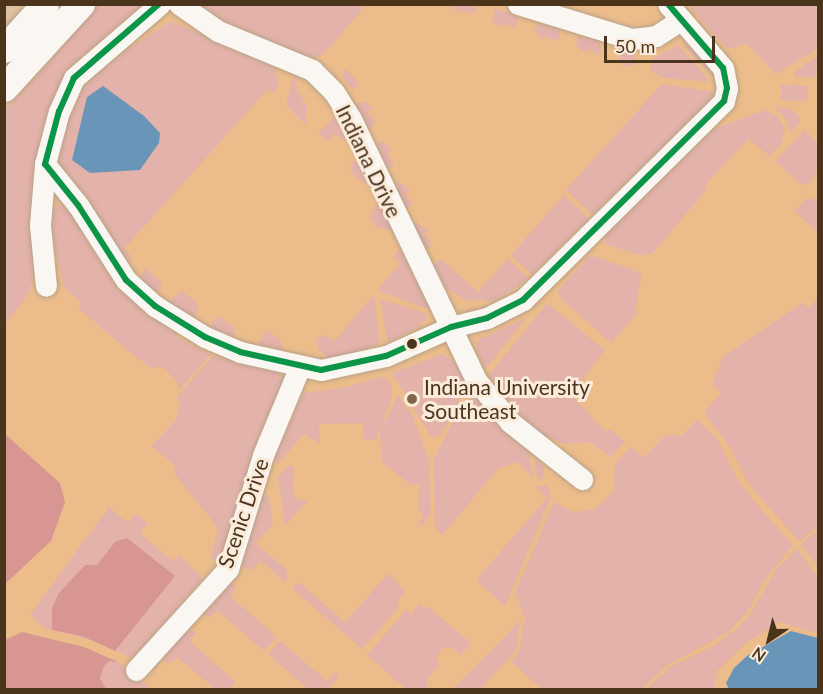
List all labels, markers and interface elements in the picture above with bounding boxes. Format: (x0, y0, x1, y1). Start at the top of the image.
scale bar (607, 24, 718, 62)
text: 50 m (615, 35, 655, 57)
street label: Indiana Drive (331, 101, 407, 221)
unlabelled marker (406, 338, 418, 350)
place label: Indiana University Southeast (424, 374, 590, 424)
marker: Indiana University Southeast (405, 392, 419, 406)
street label: Scenic Drive (212, 455, 274, 571)
north arrow (739, 610, 799, 670)
text: N (748, 644, 769, 666)

